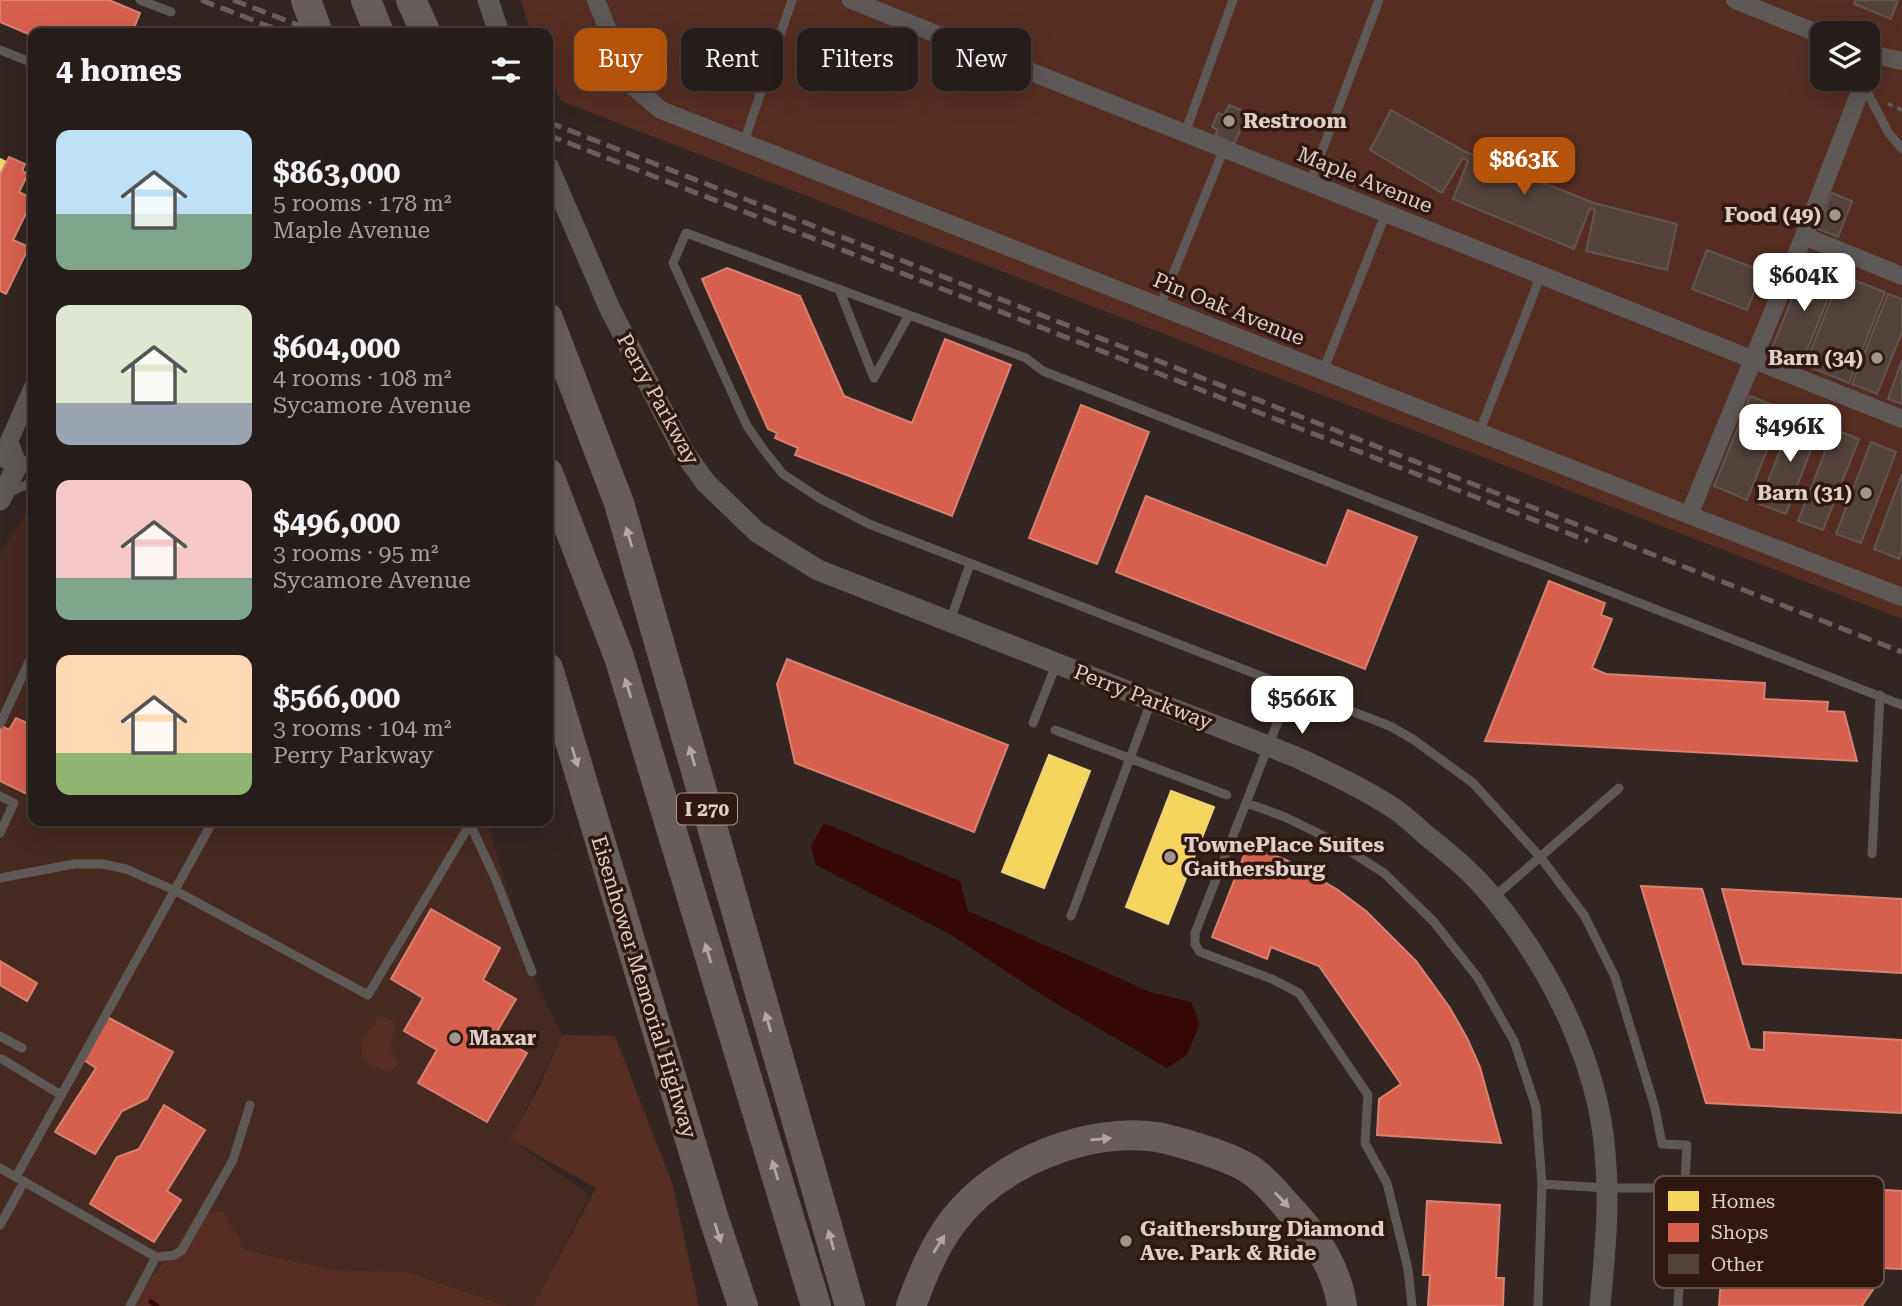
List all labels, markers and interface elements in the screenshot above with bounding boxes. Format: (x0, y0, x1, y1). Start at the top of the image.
map controls (1810, 21, 1880, 91)
button: layers (1810, 21, 1880, 91)
chip: Buy (574, 28, 667, 91)
chip: Rent (681, 28, 783, 91)
chip: Filters (797, 28, 918, 91)
chip: New (932, 28, 1031, 91)
icon: filters (487, 51, 525, 89)
text: 4 homes (56, 53, 182, 88)
place label: Restroom (1243, 109, 1347, 133)
marker: Restroom (1221, 113, 1237, 129)
pin: $863K (1475, 138, 1573, 197)
street label: Maple Avenue (1294, 142, 1436, 218)
text: $863K (1489, 146, 1559, 173)
text: $863,000 (273, 155, 400, 190)
icon: home (112, 158, 196, 242)
text: 5 rooms · 178 m² (273, 190, 451, 217)
place label: Food (49) (1724, 203, 1821, 227)
marker: Food (49) (1827, 207, 1843, 223)
text: Maple Avenue (273, 217, 430, 244)
pin: $604K (1755, 254, 1853, 313)
text: $604K (1769, 262, 1839, 289)
street label: Pin Oak Avenue (1150, 268, 1308, 350)
street label: Perry Parkway (612, 329, 704, 469)
text: $604,000 (273, 330, 400, 365)
icon: home (112, 333, 196, 417)
place label: Barn (34) (1768, 346, 1863, 370)
marker: Barn (34) (1869, 350, 1885, 366)
text: 4 rooms · 108 m² (273, 365, 451, 392)
text: Sycamore Avenue (273, 392, 471, 419)
pin: $496K (1741, 405, 1839, 464)
text: $496K (1755, 413, 1825, 440)
place label: Barn (31) (1757, 481, 1852, 505)
marker: Barn (31) (1858, 485, 1874, 501)
text: $496,000 (273, 505, 400, 540)
icon: home (112, 508, 196, 592)
one-way arrow (623, 526, 634, 548)
text: 3 rooms · 95 m² (273, 540, 439, 567)
text: Sycamore Avenue (273, 567, 471, 594)
street label: Perry Parkway (1070, 660, 1216, 735)
pin: $566K (1253, 676, 1351, 736)
one-way arrow (622, 677, 633, 698)
text: $566,000 (273, 680, 400, 715)
icon: home (112, 683, 196, 767)
text: $566K (1267, 685, 1337, 712)
text: 3 rooms · 104 m² (273, 715, 451, 742)
text: Perry Parkway (273, 742, 433, 769)
one-way arrow (686, 745, 697, 767)
one-way arrow (570, 747, 580, 768)
road number: I 270 (677, 794, 737, 824)
street label: Eisenhower Memorial Highway (586, 833, 702, 1142)
place label: TownePlace Suites Gaithersburg (1184, 833, 1384, 881)
marker: TownePlace Suites Gaithersburg (1162, 849, 1178, 865)
one-way arrow (703, 942, 713, 963)
one-way arrow (763, 1011, 773, 1032)
place label: Maxar (469, 1026, 537, 1050)
marker: Maxar (447, 1030, 463, 1046)
one-way arrow (1090, 1133, 1112, 1144)
one-way arrow (769, 1160, 779, 1181)
legend (1654, 1176, 1884, 1288)
text: Homes (1711, 1190, 1775, 1213)
one-way arrow (1273, 1191, 1289, 1208)
place label: Gaithersburg Diamond Ave. Park & Ride (1140, 1217, 1385, 1265)
text: Shops (1711, 1221, 1768, 1244)
one-way arrow (714, 1222, 724, 1243)
one-way arrow (826, 1230, 836, 1251)
marker: Gaithersburg Diamond Ave. Park & Ride (1118, 1233, 1134, 1249)
one-way arrow (932, 1234, 945, 1253)
text: Other (1711, 1253, 1764, 1276)

